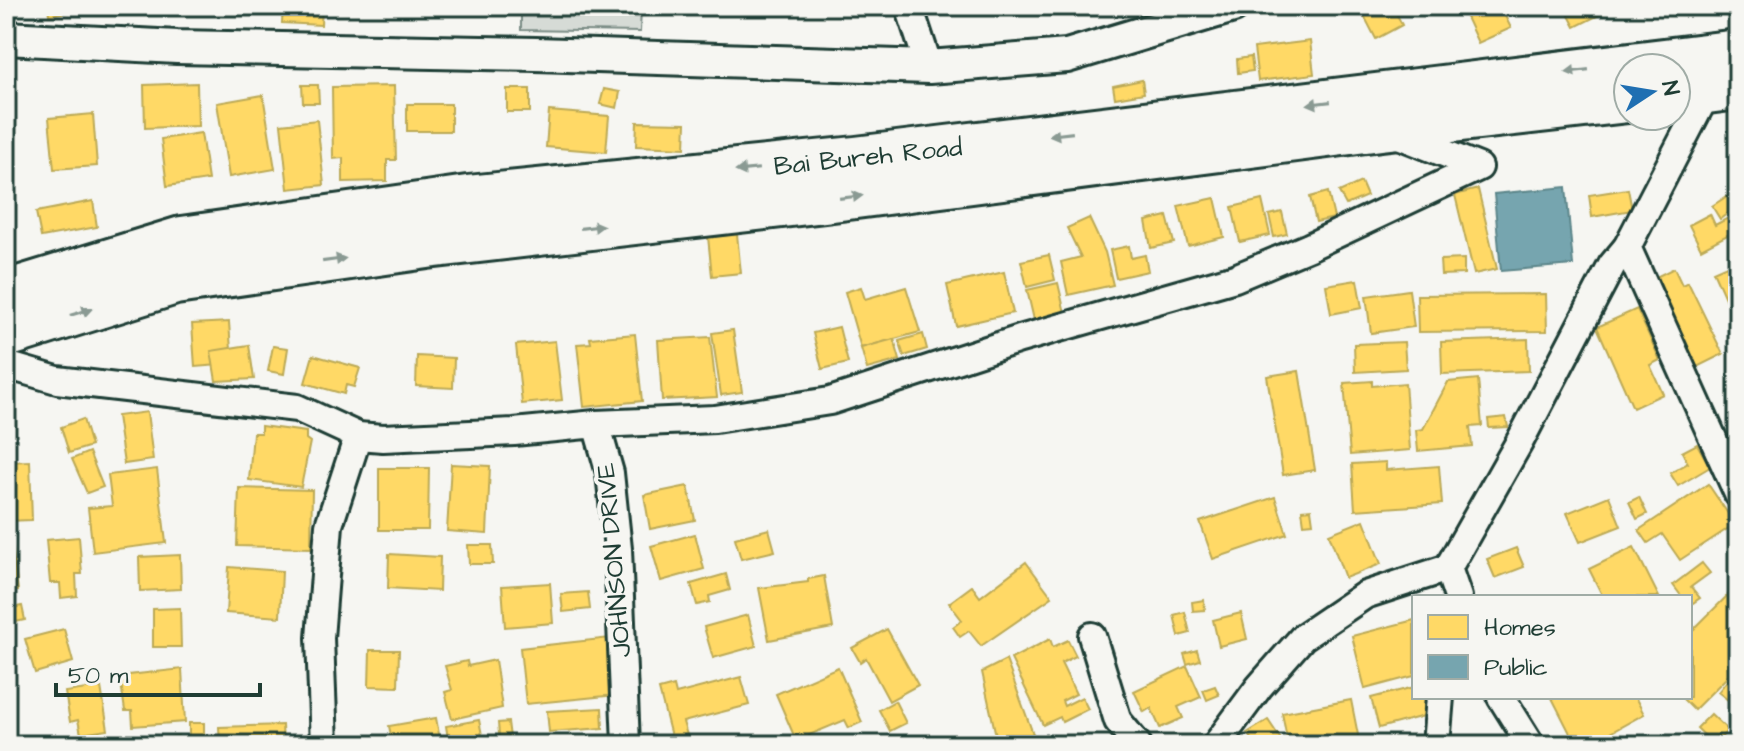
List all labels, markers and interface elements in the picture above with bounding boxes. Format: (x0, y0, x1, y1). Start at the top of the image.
north arrow (1612, 52, 1692, 132)
one-way arrow (1564, 65, 1589, 78)
text: N (1654, 78, 1687, 98)
one-way arrow (1306, 96, 1331, 109)
one-way arrow (1048, 128, 1073, 141)
street label: Bai Bureh Road (772, 129, 964, 185)
one-way arrow (734, 164, 759, 177)
one-way arrow (838, 190, 863, 203)
one-way arrow (580, 220, 605, 233)
one-way arrow (322, 253, 347, 266)
one-way arrow (69, 305, 93, 318)
street label: JOHNSON DRIVE (588, 461, 640, 659)
legend (1412, 595, 1692, 699)
text: Homes (1484, 611, 1556, 645)
scale bar (56, 647, 260, 697)
text: Public (1484, 651, 1548, 685)
text: 50 m (68, 659, 129, 693)

